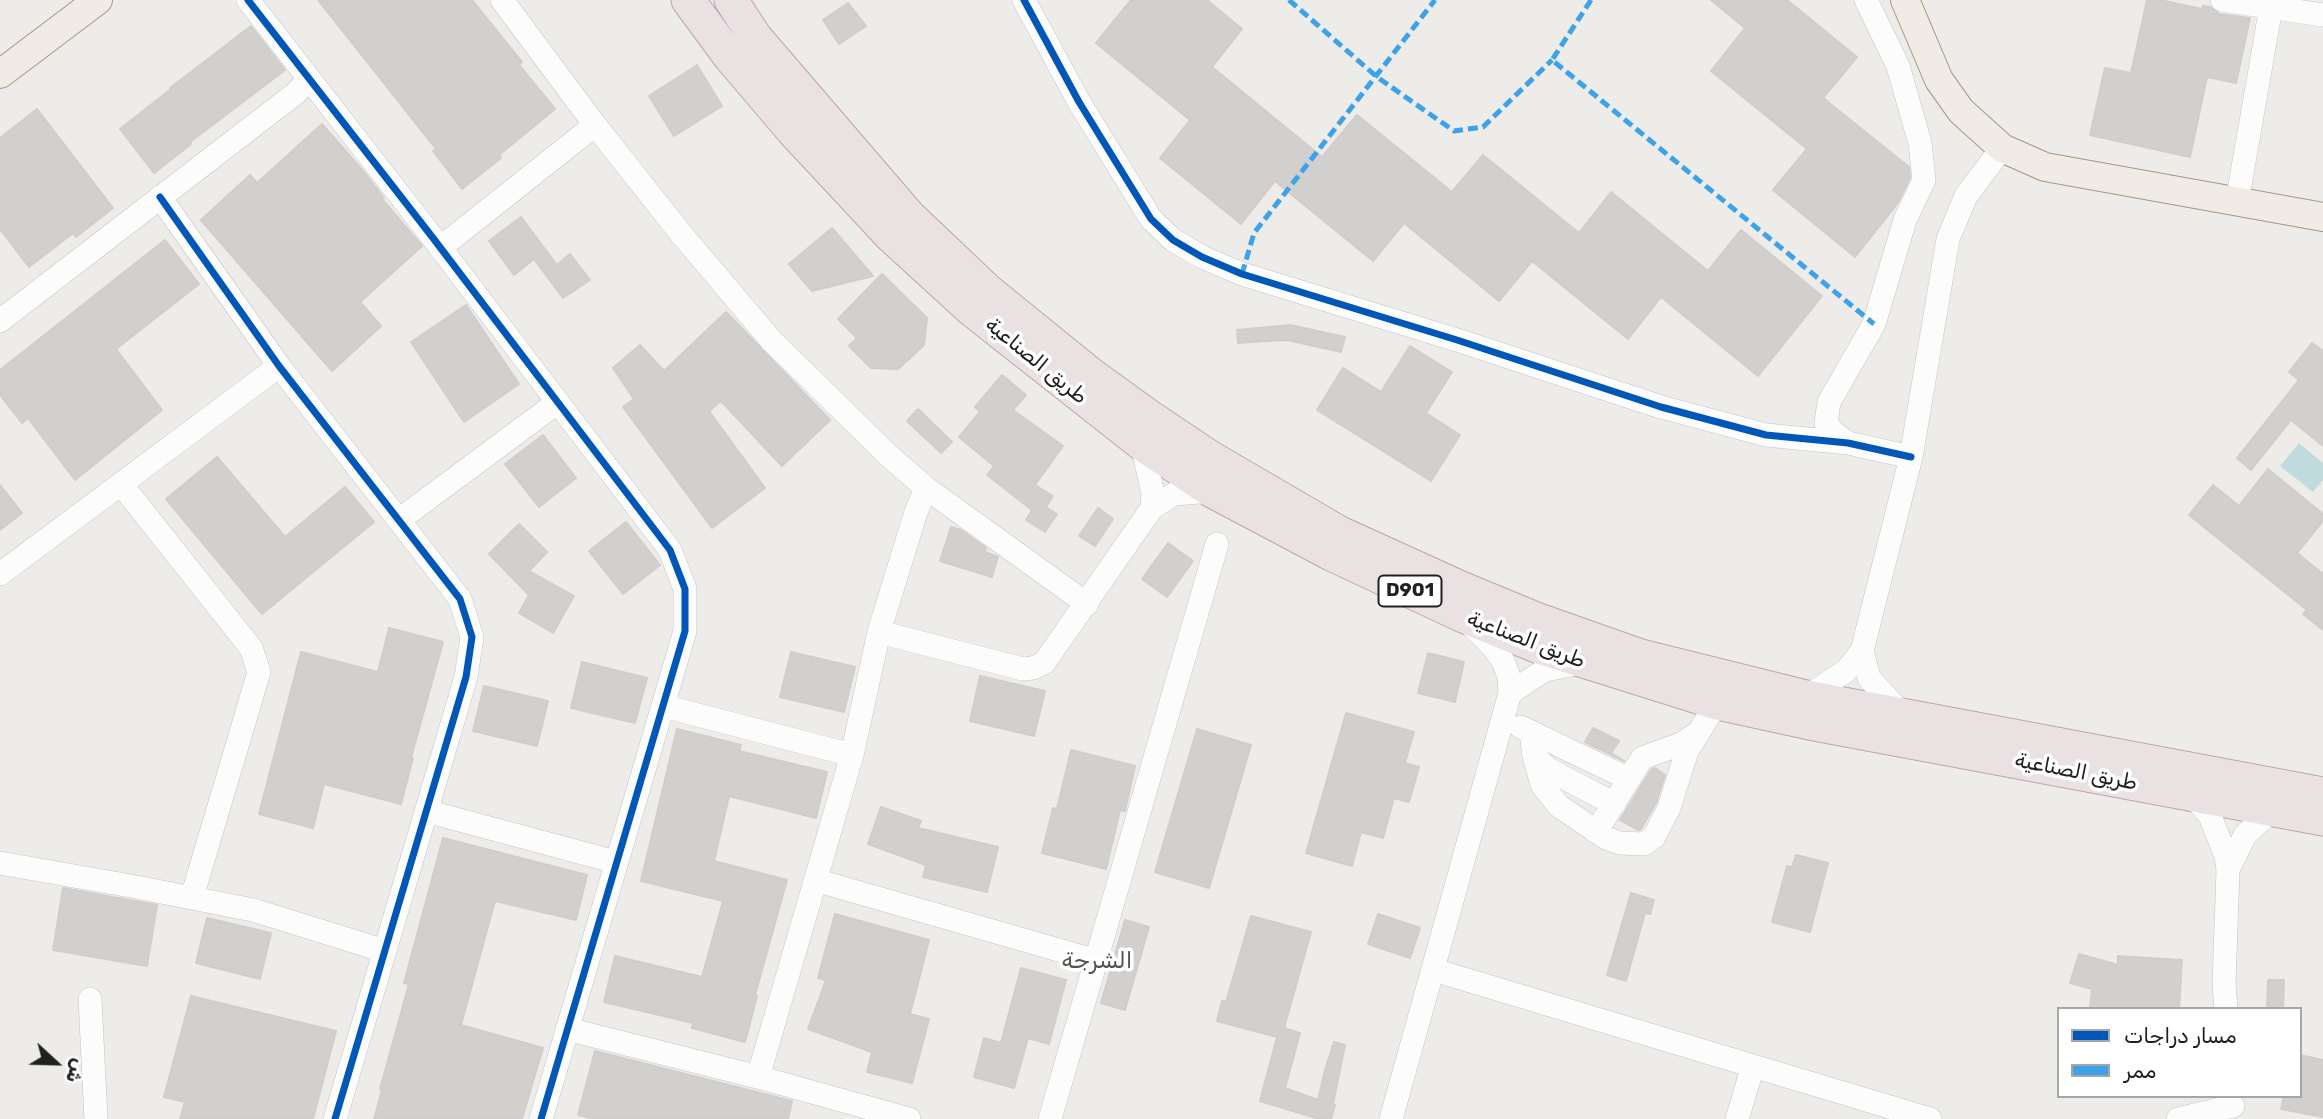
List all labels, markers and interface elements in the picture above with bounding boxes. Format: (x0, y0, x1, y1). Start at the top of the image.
street label: طريق الصناعية (980, 312, 1092, 410)
road number: D901 (1378, 576, 1442, 606)
street label: طريق الصناعية (1463, 606, 1589, 674)
street label: طريق الصناعية (2013, 748, 2139, 796)
district label: الشرجة (1062, 947, 1132, 975)
legend (2057, 1007, 2302, 1098)
text: مسار دراجات (2124, 1023, 2237, 1048)
north arrow (21, 1028, 91, 1098)
text: ش (61, 1056, 91, 1087)
text: ممر (2124, 1058, 2156, 1083)

